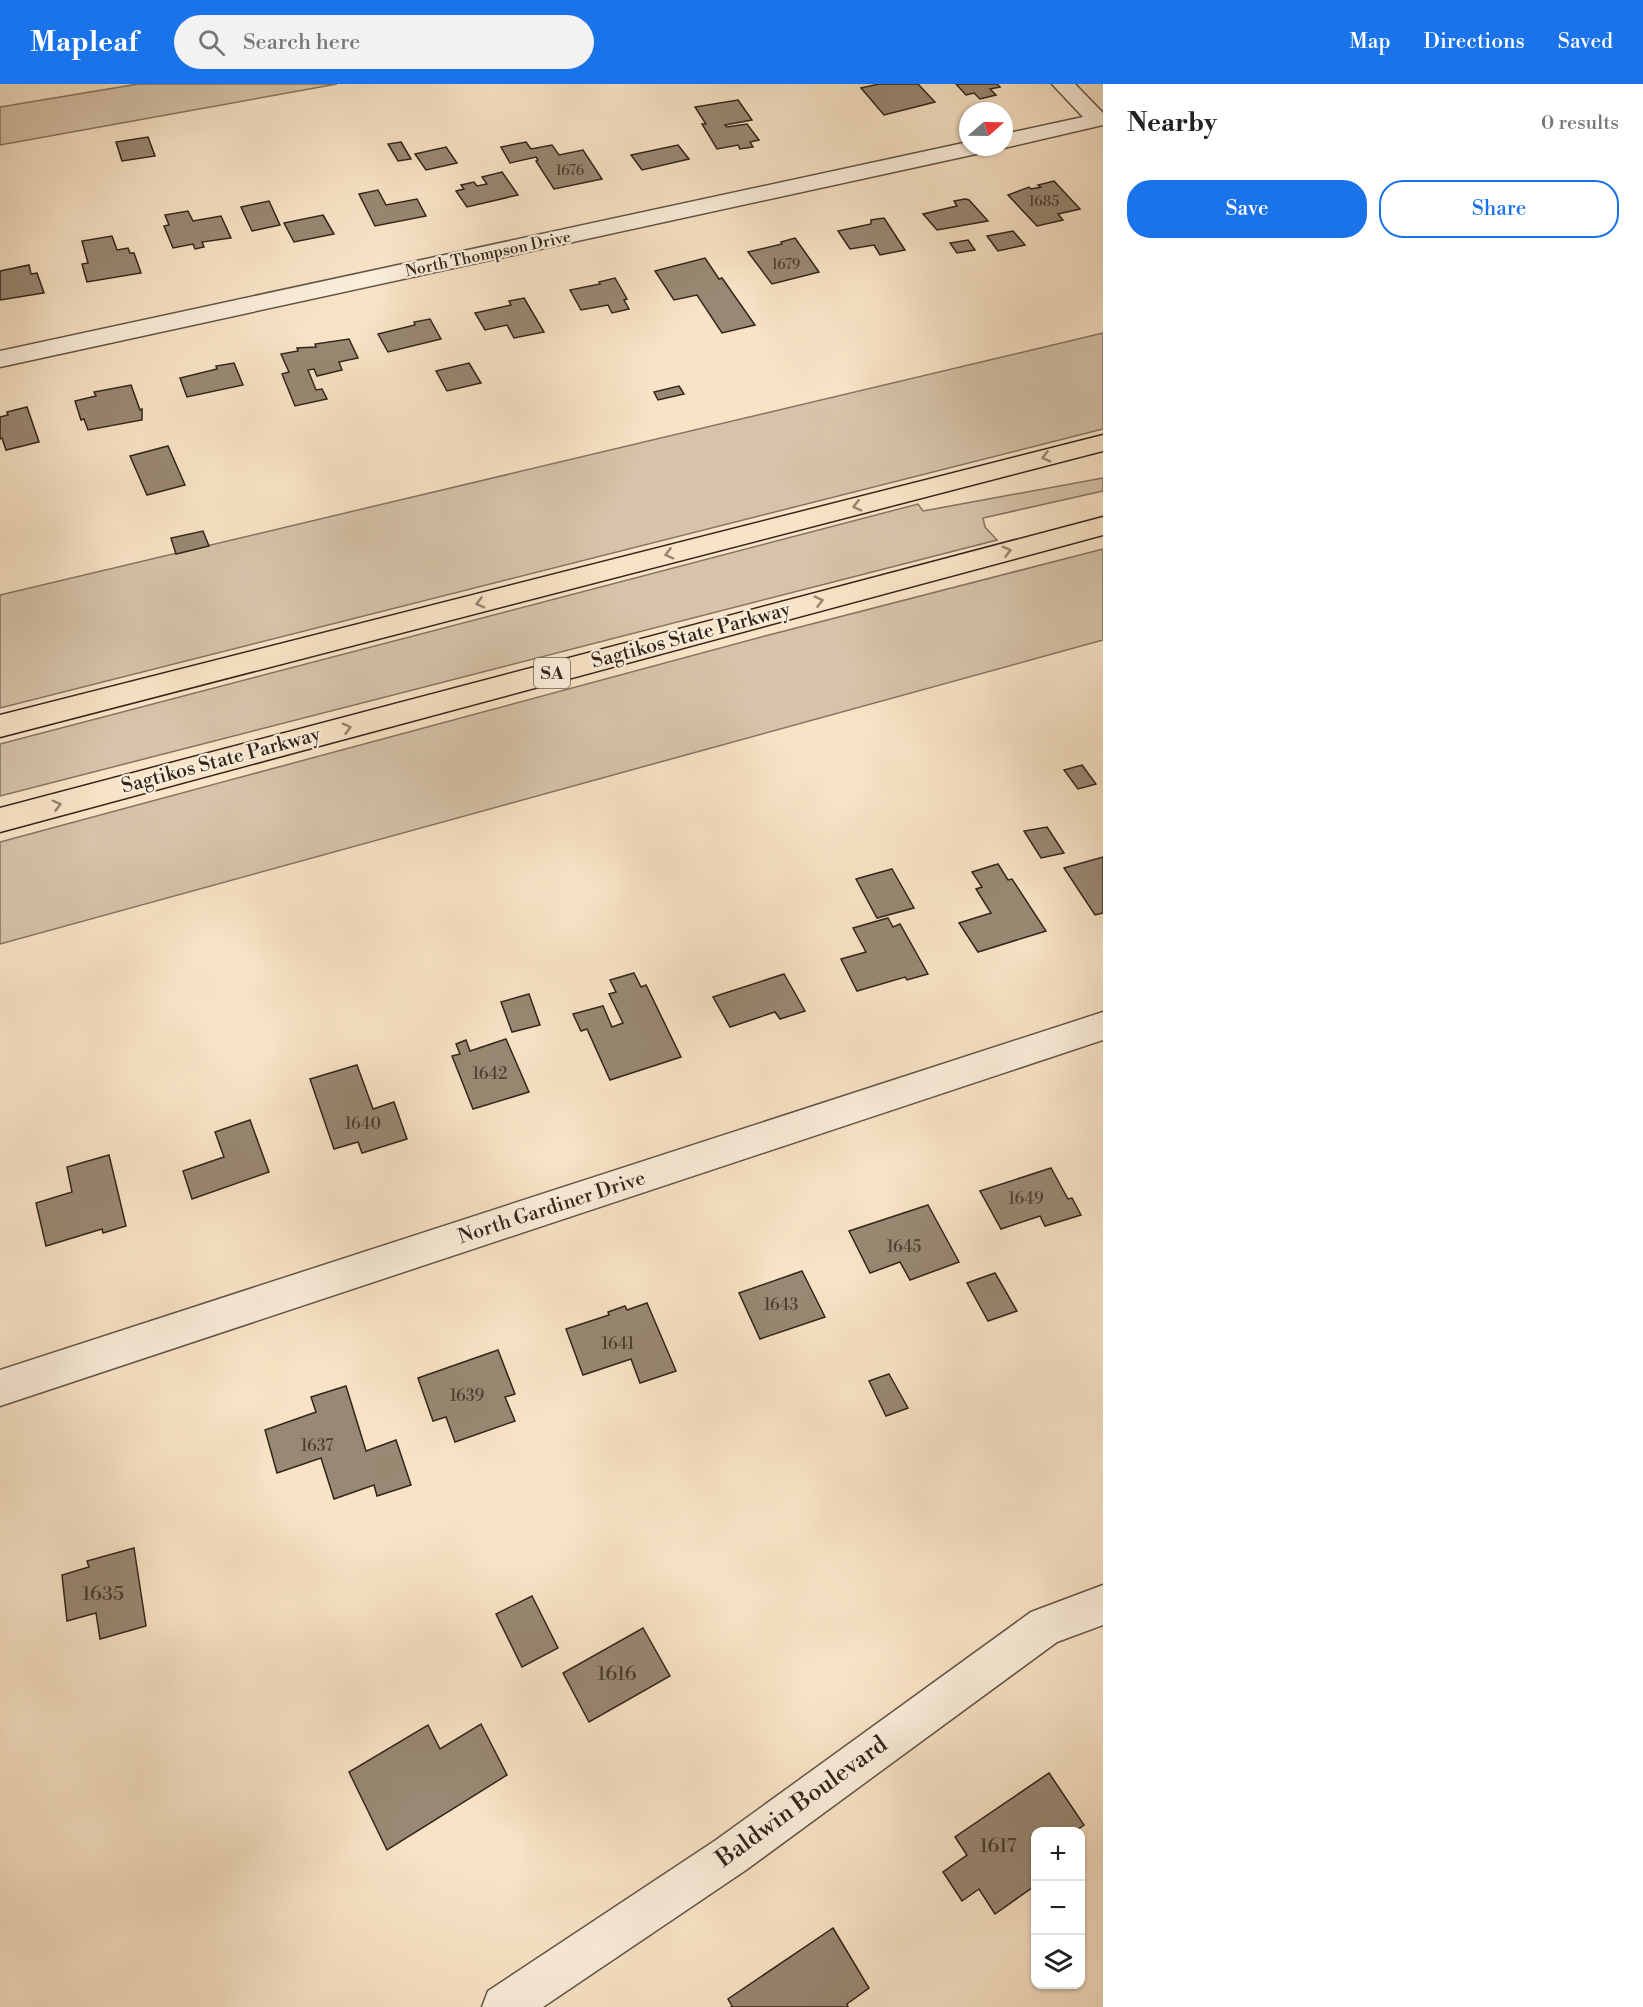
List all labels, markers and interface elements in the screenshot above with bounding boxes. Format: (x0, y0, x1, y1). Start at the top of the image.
search box (174, 15, 594, 69)
text: Mapleaf (30, 25, 138, 60)
icon: search (195, 26, 228, 59)
text: Search here (243, 29, 360, 56)
text: Map (1349, 29, 1391, 55)
text: Directions (1424, 29, 1525, 55)
text: Saved (1558, 29, 1613, 55)
north arrow (959, 102, 1013, 156)
text: Nearby (1127, 107, 1217, 139)
text: 0 results (1541, 111, 1619, 136)
house number: 1676 (556, 162, 585, 180)
button: Save (1127, 180, 1367, 238)
button: Share (1379, 180, 1619, 238)
house number: 1685 (1029, 193, 1059, 211)
street label: North Thompson Drive (403, 227, 573, 281)
house number: 1679 (772, 256, 800, 274)
one-way arrow (1042, 450, 1052, 463)
one-way arrow (853, 499, 863, 511)
one-way arrow (1001, 546, 1012, 558)
one-way arrow (664, 547, 674, 560)
one-way arrow (475, 595, 485, 608)
one-way arrow (814, 596, 824, 609)
street label: Sagtikos State Parkway (589, 597, 794, 675)
road number: SA (534, 658, 570, 688)
street label: Sagtikos State Parkway (119, 722, 324, 800)
one-way arrow (341, 722, 351, 735)
one-way arrow (51, 799, 61, 812)
house number: 1642 (473, 1064, 507, 1084)
house number: 1640 (345, 1114, 381, 1134)
street label: North Gardiner Drive (455, 1166, 649, 1250)
house number: 1649 (1008, 1189, 1044, 1209)
house number: 1645 (887, 1237, 922, 1257)
house number: 1643 (764, 1295, 799, 1315)
house number: 1641 (602, 1334, 634, 1354)
house number: 1639 (450, 1386, 485, 1406)
house number: 1637 (301, 1436, 333, 1456)
house number: 1635 (82, 1582, 124, 1607)
house number: 1616 (597, 1662, 637, 1687)
street label: Baldwin Boulevard (710, 1730, 894, 1875)
map controls (1031, 1827, 1085, 1989)
button: + (1031, 1827, 1085, 1881)
house number: 1617 (979, 1834, 1017, 1859)
button: − (1031, 1881, 1085, 1935)
button: layers (1031, 1935, 1085, 1989)

